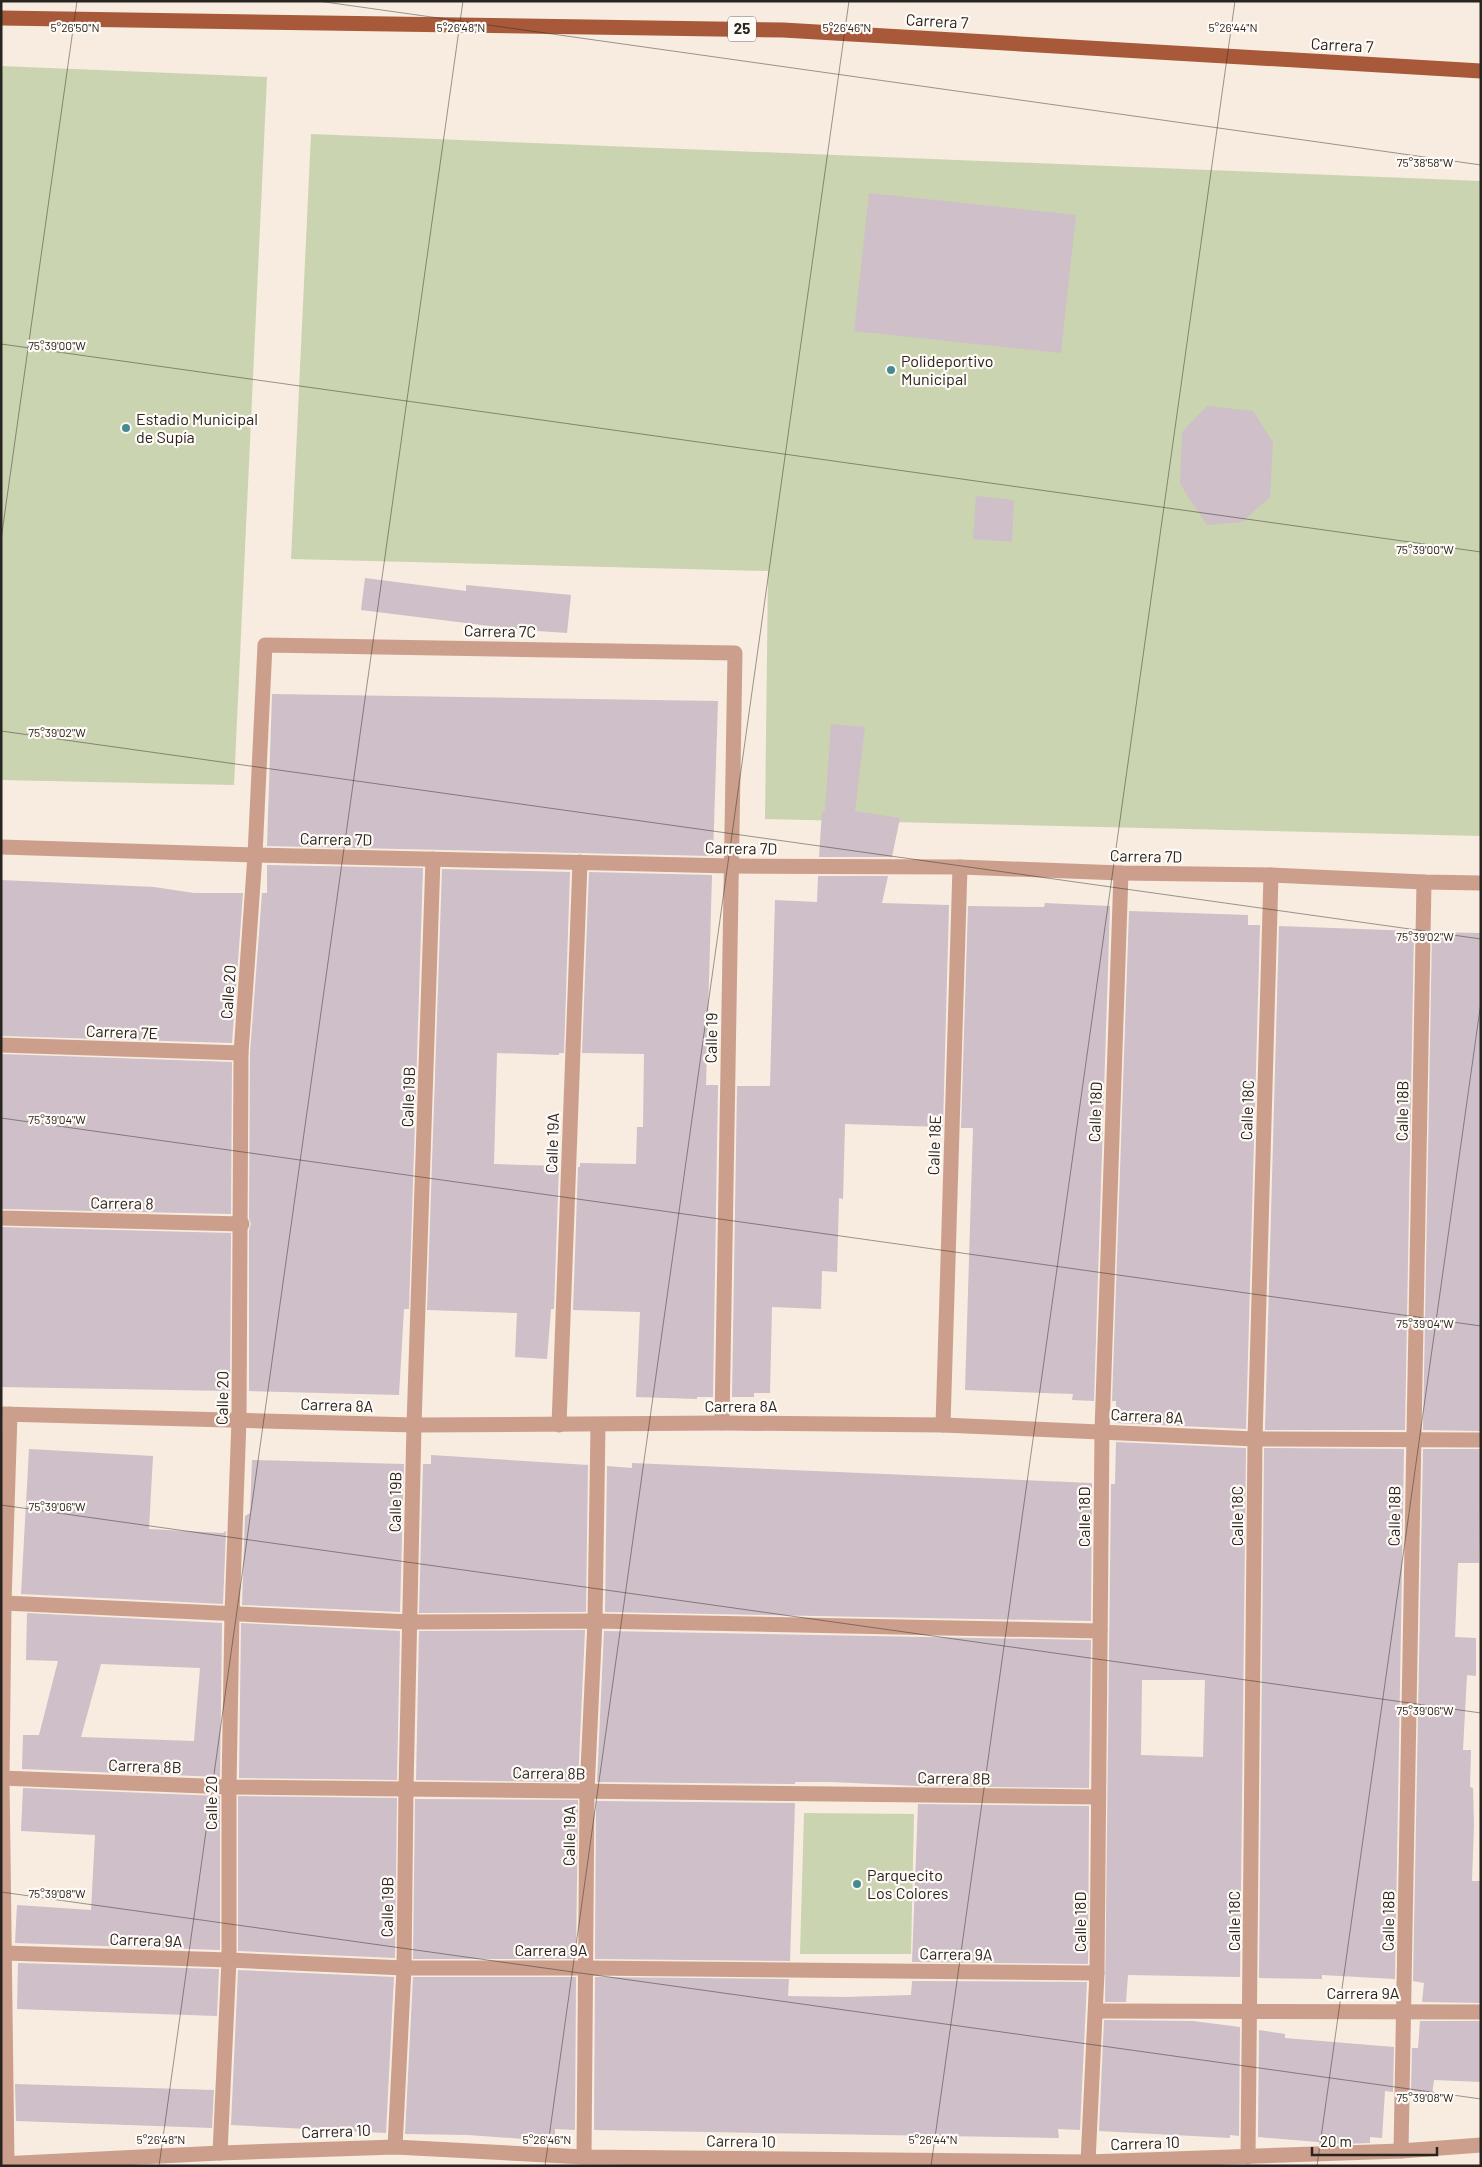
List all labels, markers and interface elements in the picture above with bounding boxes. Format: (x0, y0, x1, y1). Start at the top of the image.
street label: Carrera 7 (905, 9, 969, 32)
road number: 25 (728, 16, 756, 42)
text: 5°26'50"N (50, 20, 100, 34)
text: 5°26'48"N (437, 20, 485, 34)
text: 5°26'46"N (823, 20, 871, 34)
text: 5°26'44"N (1208, 20, 1258, 34)
street label: Carrera 7 (1310, 33, 1374, 56)
text: 75°38'58"W (1397, 155, 1454, 169)
text: 75°39'00"W (28, 338, 86, 352)
place label: Polideportivo Municipal (901, 351, 993, 388)
marker: Polideportivo Municipal (885, 364, 897, 376)
place label: Estadio Municipal de Supía (136, 409, 258, 446)
marker: Estadio Municipal de Supía (120, 422, 132, 434)
text: 75°39'00"W (1396, 542, 1454, 556)
street label: Carrera 7C (464, 620, 536, 641)
text: 75°39'02"W (28, 725, 86, 739)
street label: Carrera 7D (300, 828, 372, 849)
street label: Carrera 7D (705, 837, 777, 858)
street label: Carrera 7D (1110, 845, 1182, 866)
text: 75°39'02"W (1396, 929, 1454, 943)
street label: Calle 20 (216, 964, 239, 1020)
street label: Calle 19 (701, 1012, 720, 1064)
street label: Carrera 7E (86, 1021, 158, 1042)
street label: Calle 19B (397, 1066, 418, 1128)
street label: Calle 18C (1236, 1079, 1257, 1141)
street label: Calle 18B (1391, 1080, 1412, 1142)
street label: Calle 18D (1084, 1081, 1105, 1143)
text: 75°39'04"W (28, 1112, 86, 1126)
street label: Calle 19A (541, 1112, 562, 1174)
street label: Calle 18E (923, 1114, 944, 1176)
street label: Carrera 8 (90, 1192, 154, 1213)
text: 75°39'04"W (1396, 1316, 1454, 1330)
street label: Calle 20 (212, 1371, 231, 1425)
street label: Carrera 8A (300, 1394, 374, 1415)
street label: Carrera 8A (704, 1396, 778, 1415)
street label: Carrera 8A (1110, 1404, 1184, 1427)
street label: Calle 19B (384, 1471, 405, 1533)
street label: Calle 18B (1383, 1485, 1404, 1547)
street label: Calle 18C (1227, 1486, 1246, 1546)
street label: Calle 18D (1074, 1487, 1093, 1547)
text: 75°39'06"W (28, 1499, 86, 1513)
text: 75°39'06"W (1396, 1703, 1454, 1717)
street label: Carrera 8B (108, 1755, 182, 1776)
street label: Carrera 8B (512, 1762, 586, 1783)
street label: Carrera 8B (917, 1767, 991, 1788)
street label: Calle 20 (201, 1776, 220, 1830)
street label: Calle 19A (558, 1805, 579, 1866)
place label: Parquecito Los Colores (867, 1865, 948, 1902)
street label: Calle 19B (376, 1876, 397, 1938)
marker: Parquecito Los Colores (851, 1878, 863, 1890)
text: 75°39'08"W (28, 1886, 86, 1900)
street label: Calle 18B (1377, 1890, 1398, 1952)
street label: Calle 18C (1224, 1891, 1243, 1951)
street label: Calle 18D (1070, 1892, 1089, 1952)
street label: Carrera 9A (109, 1929, 183, 1950)
street label: Carrera 9A (514, 1940, 588, 1959)
street label: Carrera 9A (919, 1943, 993, 1964)
street label: Carrera 9A (1326, 1983, 1400, 2002)
text: 75°39'08"W (1396, 2090, 1454, 2104)
street label: Carrera 10 (301, 2120, 371, 2141)
scale bar (1312, 2124, 1437, 2156)
street label: Carrera 10 (706, 2130, 776, 2151)
text: 5°26'48"N (137, 2132, 185, 2146)
text: 5°26'46"N (523, 2132, 571, 2146)
text: 5°26'44"N (908, 2132, 958, 2146)
street label: Carrera 10 (1110, 2132, 1180, 2153)
text: 20 m (1320, 2132, 1352, 2150)

